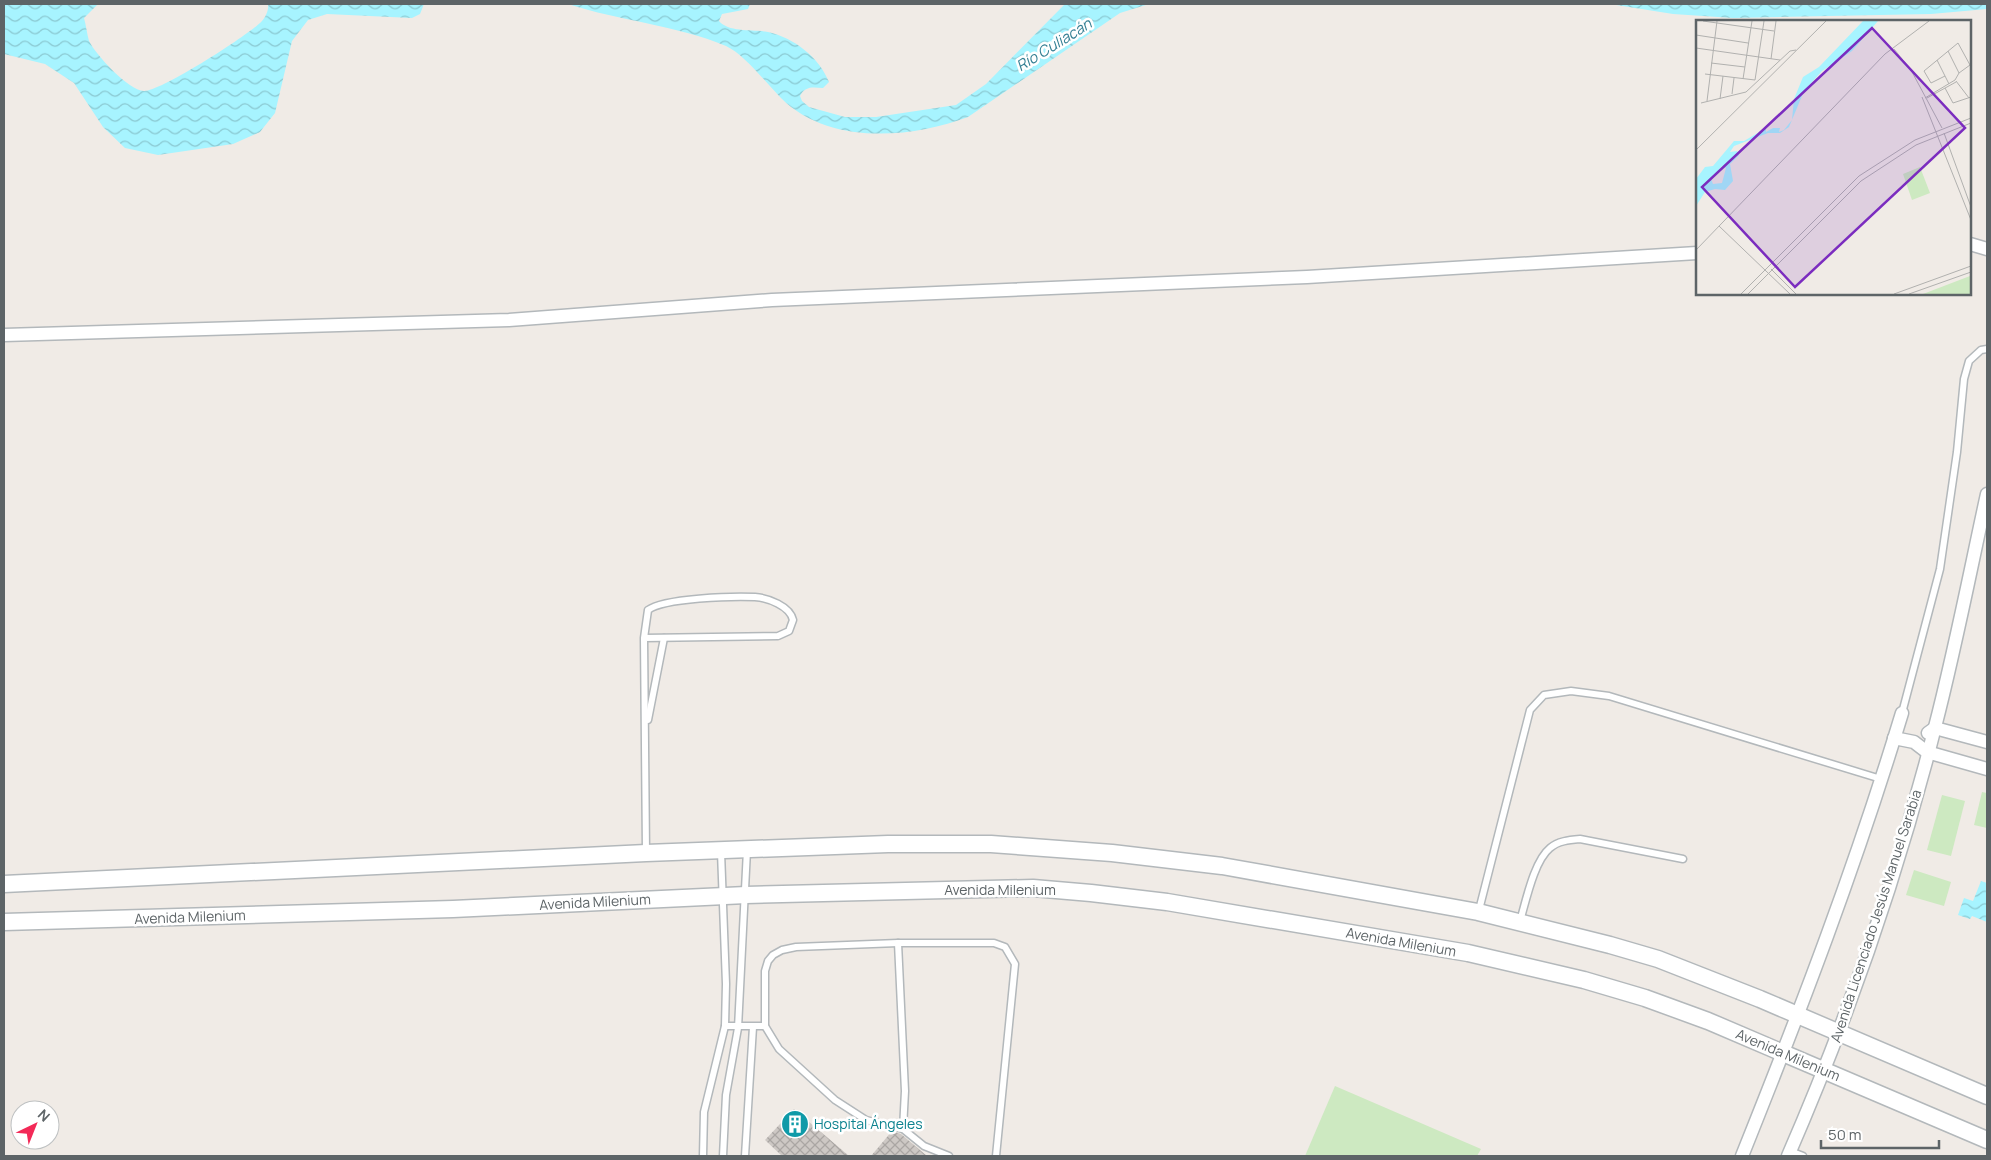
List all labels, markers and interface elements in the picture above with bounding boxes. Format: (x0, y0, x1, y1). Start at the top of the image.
water label: Río Culiacán (1012, 12, 1096, 76)
inset map (1696, 20, 1971, 295)
street label: Avenida Licenciado Jesús Manuel Sarabia (1826, 787, 1925, 1045)
street label: Avenida Milenium (944, 880, 1056, 899)
street label: Avenida Milenium (539, 889, 651, 914)
street label: Avenida Milenium (134, 905, 246, 928)
street label: Avenida Milenium (1344, 922, 1458, 961)
street label: Avenida Milenium (1733, 1024, 1843, 1085)
north arrow (10, 1100, 60, 1150)
text: N (34, 1105, 54, 1126)
building icon: Hospital Ángeles (780, 1109, 810, 1139)
place label: Hospital Ángeles (814, 1114, 923, 1133)
scale bar (1821, 1118, 1938, 1150)
text: 50 m (1828, 1124, 1862, 1145)

